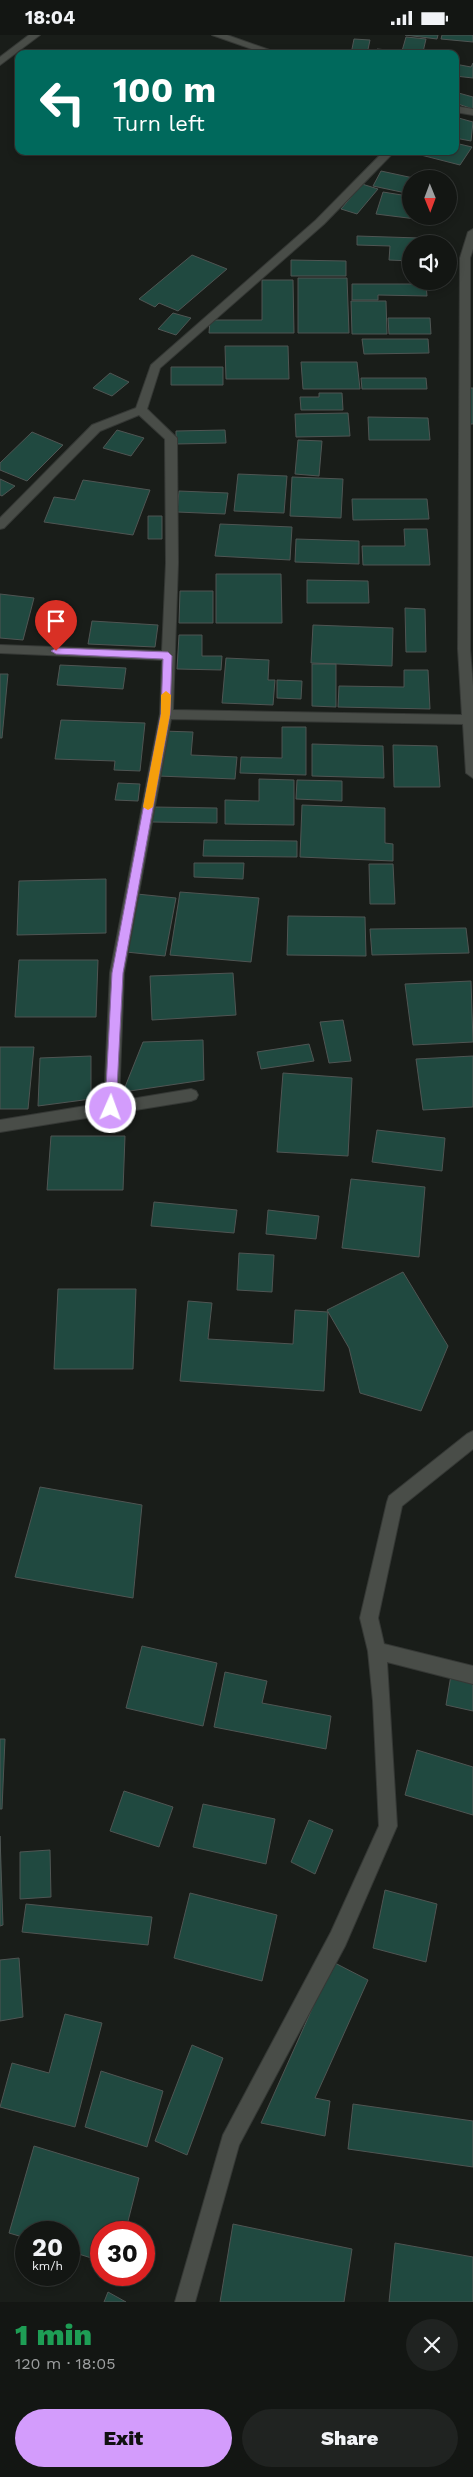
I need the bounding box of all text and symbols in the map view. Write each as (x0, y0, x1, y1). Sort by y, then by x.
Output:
text: 18:04 (25, 6, 75, 29)
text: 100 m (113, 69, 216, 111)
icon: left (30, 70, 95, 135)
text: Turn left (113, 111, 205, 136)
north arrow (402, 170, 458, 225)
map controls (402, 170, 457, 290)
button: sound (402, 235, 457, 290)
pin (35, 600, 77, 651)
icon: arrive (42, 607, 70, 635)
position arrow (84, 1081, 136, 1133)
speed limit sign: 30 (90, 2221, 155, 2286)
text: 20 (32, 2233, 63, 2262)
text: km/h (32, 2259, 63, 2273)
text: 1 min (15, 2317, 92, 2352)
button: close (406, 2319, 458, 2371)
text: 120 m · 18:05 (15, 2354, 116, 2373)
button: Exit (15, 2409, 232, 2467)
button: Share (242, 2409, 458, 2467)

